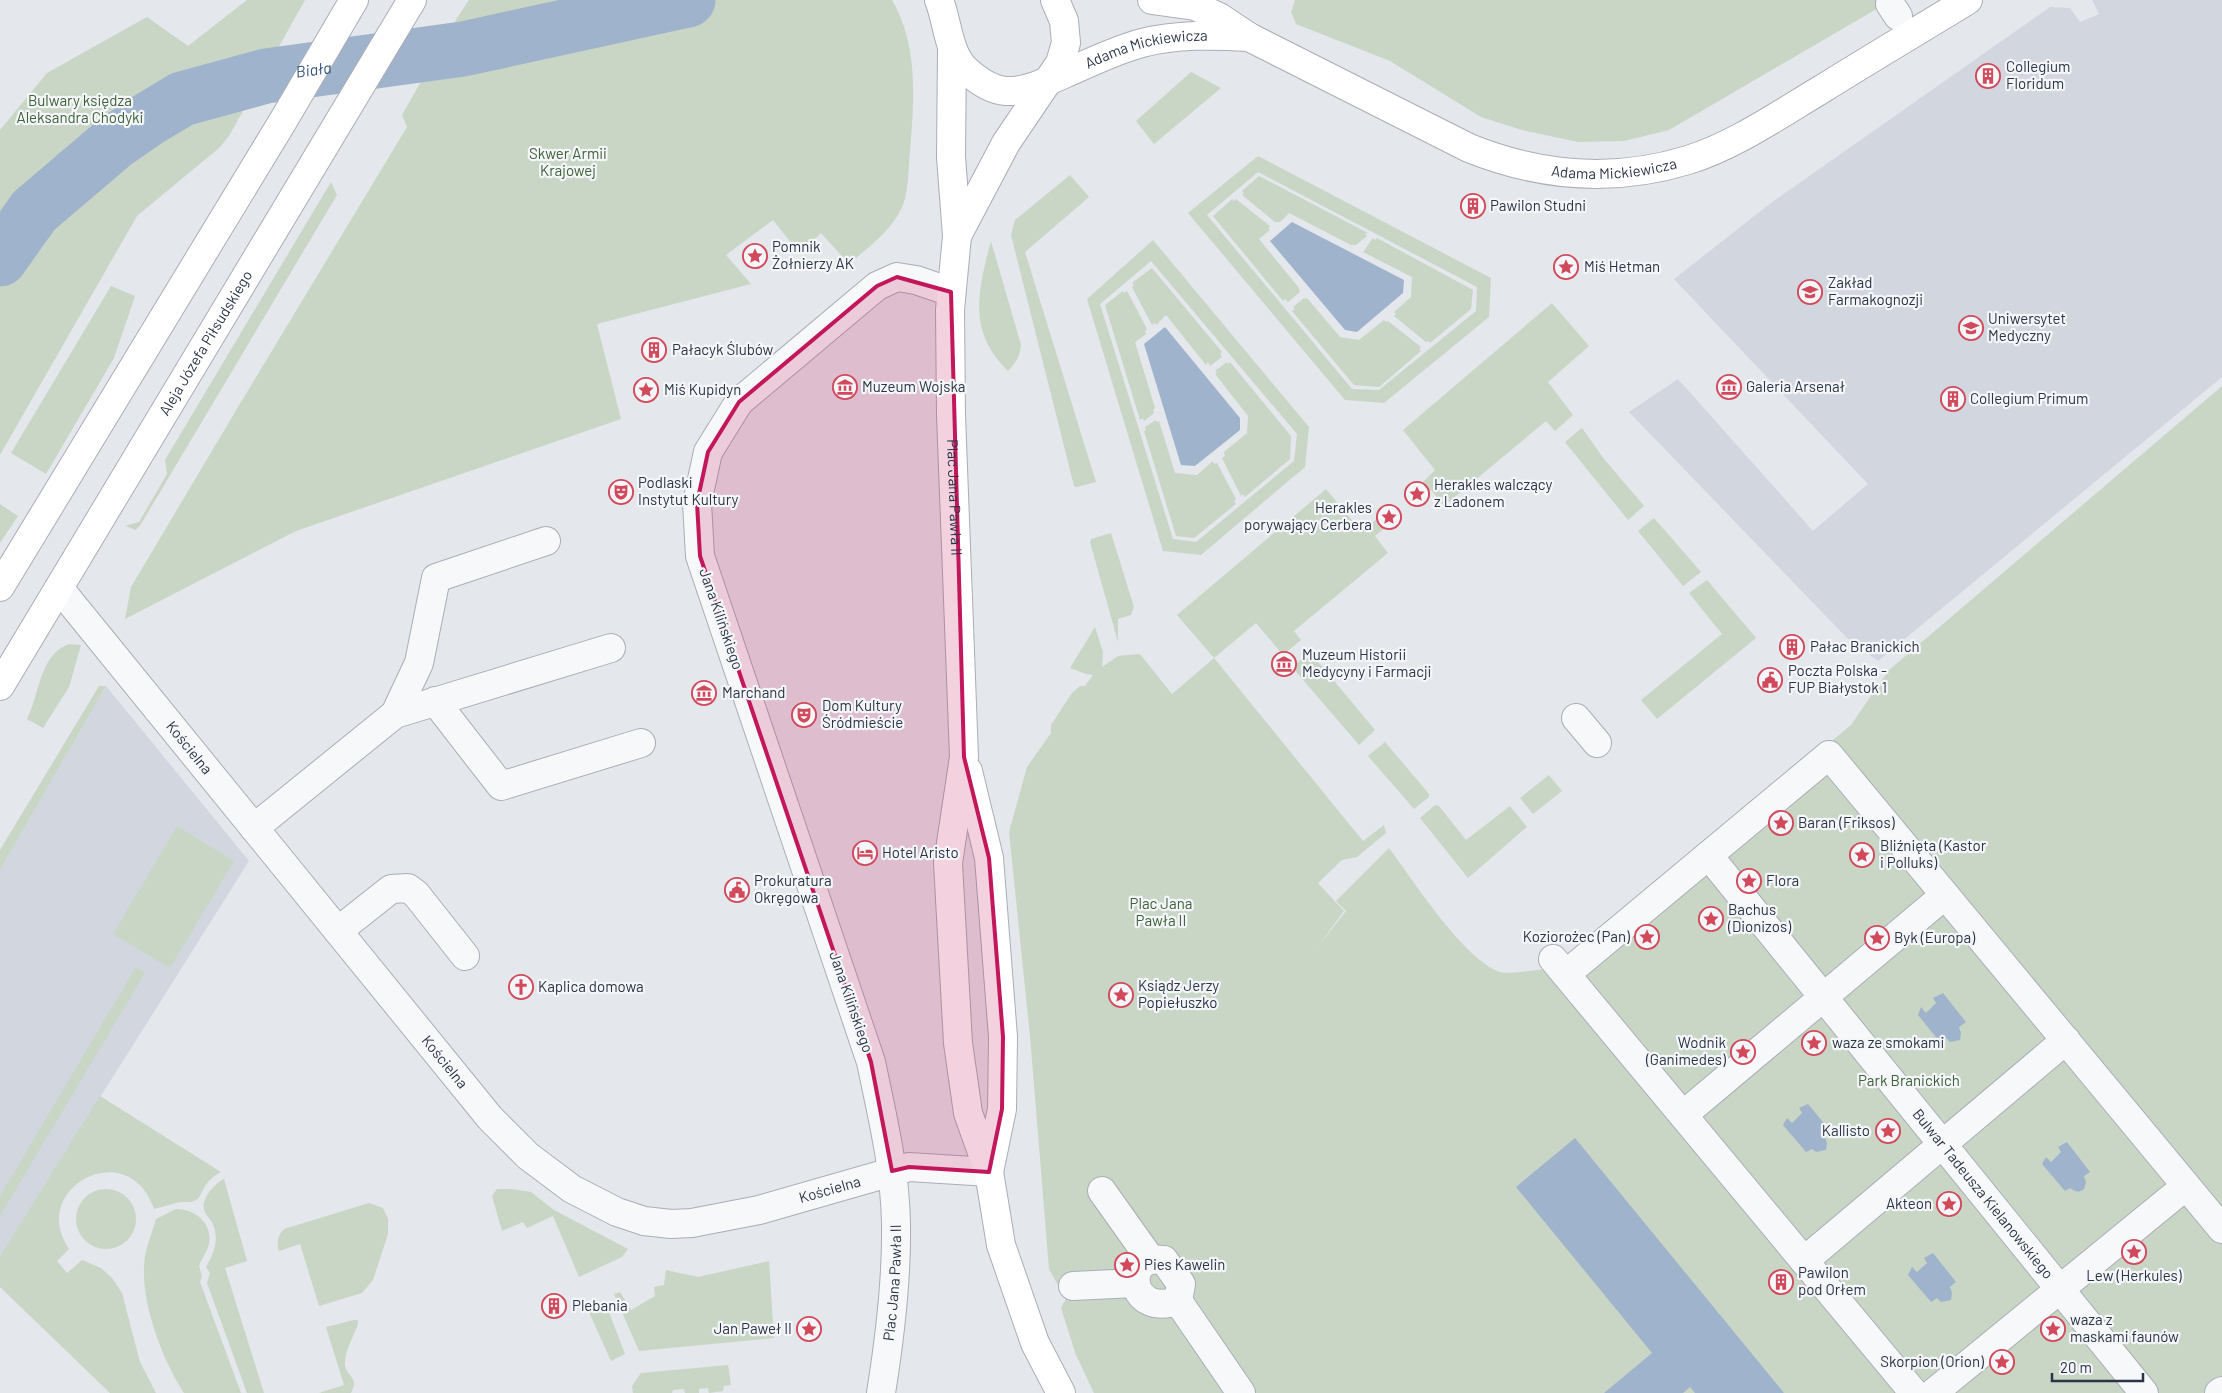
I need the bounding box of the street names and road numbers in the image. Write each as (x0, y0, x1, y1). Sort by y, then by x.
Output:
street label: Adama Mickiewicza (1082, 26, 1208, 72)
street label: Adama Mickiewicza (1550, 154, 1678, 182)
street label: Aleja Józefa Piłsudskiego (155, 267, 256, 418)
street label: Plac Jana Pawła II (944, 439, 966, 556)
street label: Jana Kilińskiego (696, 566, 748, 672)
street label: Kościelna (163, 717, 217, 777)
street label: Jana Kilińskiego (826, 949, 878, 1055)
street label: Kościelna (418, 1031, 472, 1092)
street label: Bulwar Tadeusza Kielanowskiego (1909, 1105, 2058, 1282)
street label: Kościelna (797, 1171, 862, 1206)
street label: Plac Jana Pawła II (879, 1224, 904, 1342)

